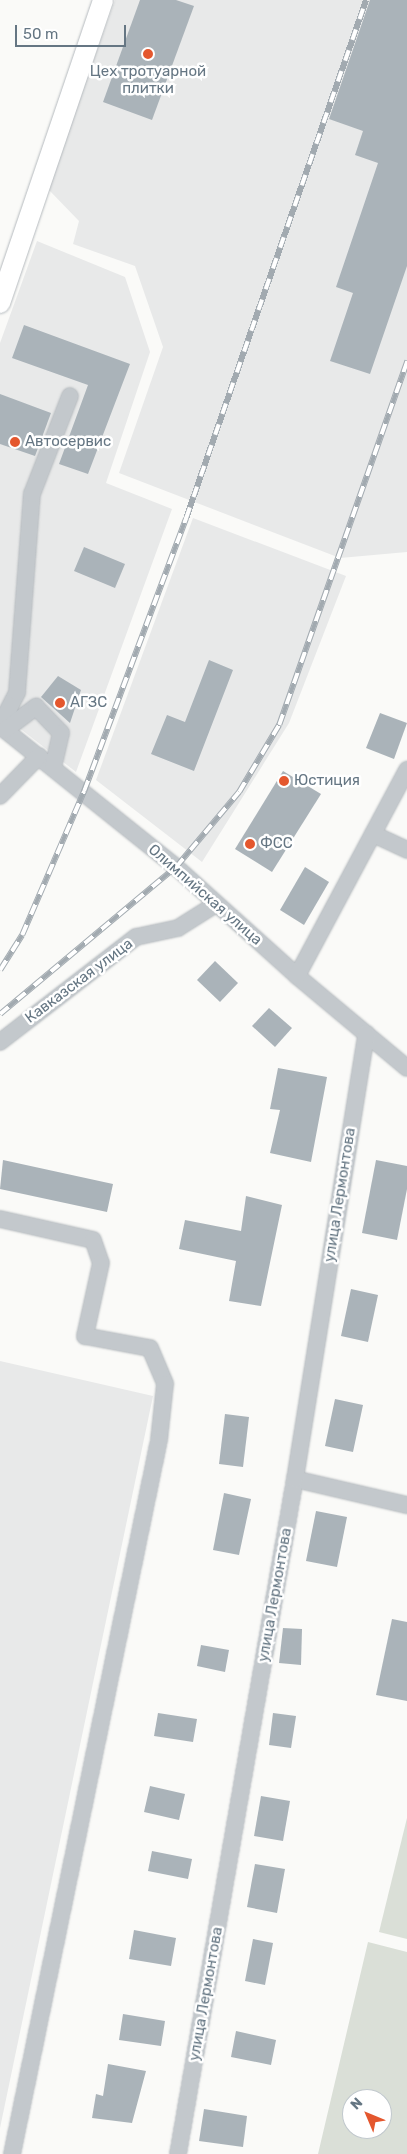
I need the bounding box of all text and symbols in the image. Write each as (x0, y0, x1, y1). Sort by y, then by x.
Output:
scale bar (18, 15, 129, 47)
text: 50 m (23, 25, 58, 43)
marker: Цех тротуарной плитки (142, 48, 154, 60)
place label: Цех тротуарной плитки (90, 62, 206, 97)
place label: Автосервис (25, 433, 111, 451)
marker: Автосервис (9, 436, 21, 448)
place label: АГЗС (70, 694, 107, 712)
marker: АГЗС (54, 697, 66, 709)
place label: Юстиция (294, 772, 360, 790)
marker: Юстиция (278, 775, 290, 787)
place label: ФСС (260, 835, 293, 853)
marker: ФСС (244, 838, 256, 850)
street label: Олимпийская улица (144, 841, 266, 949)
street label: Кавказская улица (22, 935, 136, 1027)
street label: улица Лермонтова (320, 1127, 360, 1263)
street label: улица Лермонтова (254, 1527, 296, 1663)
street label: улица Лермонтова (185, 1926, 227, 2062)
north arrow (342, 2089, 392, 2139)
text: N (347, 2094, 366, 2113)

